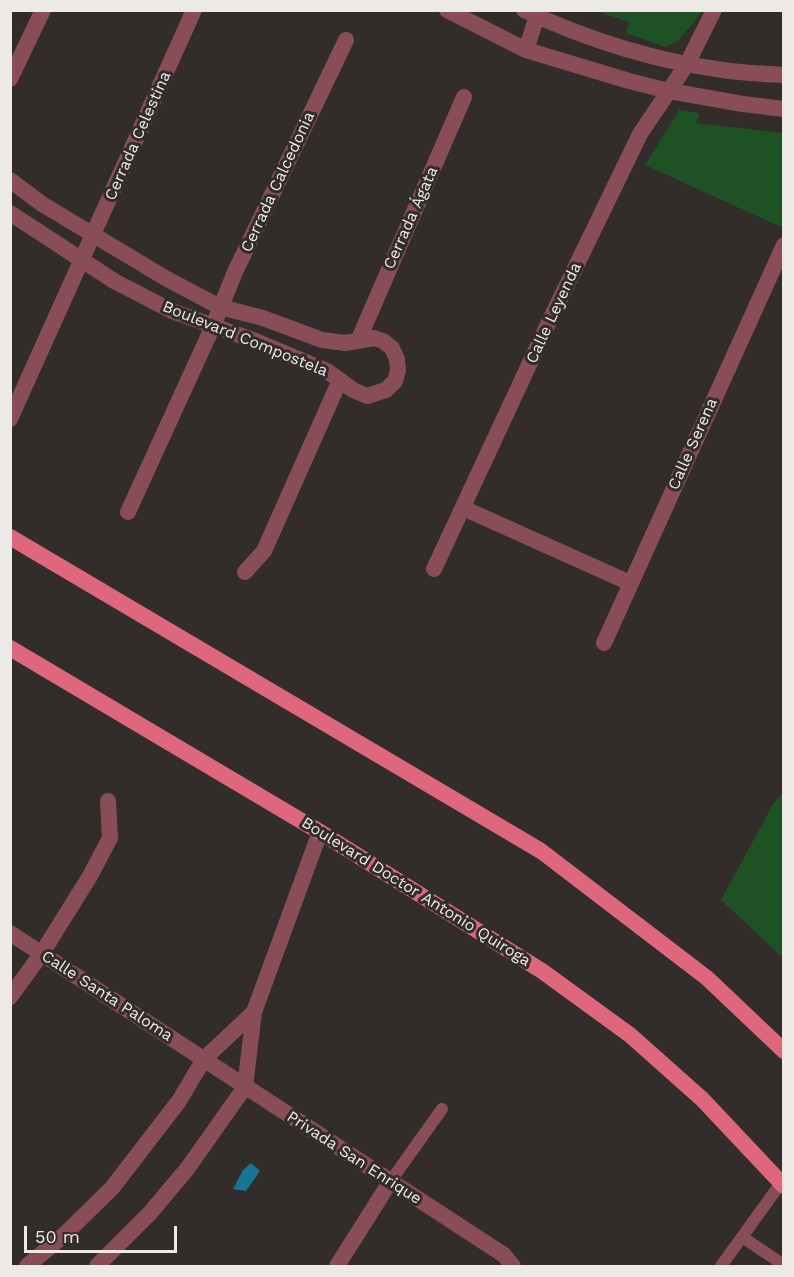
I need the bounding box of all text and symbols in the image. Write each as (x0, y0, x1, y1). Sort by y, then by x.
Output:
street label: Cerrada Celestina (101, 68, 175, 204)
street label: Cerrada Calcedonia (237, 109, 319, 255)
street label: Cerrada Ágata (380, 164, 442, 272)
street label: Calle Leyenda (522, 259, 586, 367)
street label: Boulevard Compostela (160, 297, 330, 381)
street label: Calle Serena (664, 395, 722, 493)
street label: Boulevard Doctor Antonio Quiroga (298, 813, 534, 971)
street label: Calle Santa Paloma (38, 946, 176, 1046)
street label: Privada San Enrique (283, 1107, 425, 1209)
scale bar (27, 1214, 180, 1252)
text: 50 m (35, 1226, 80, 1247)

